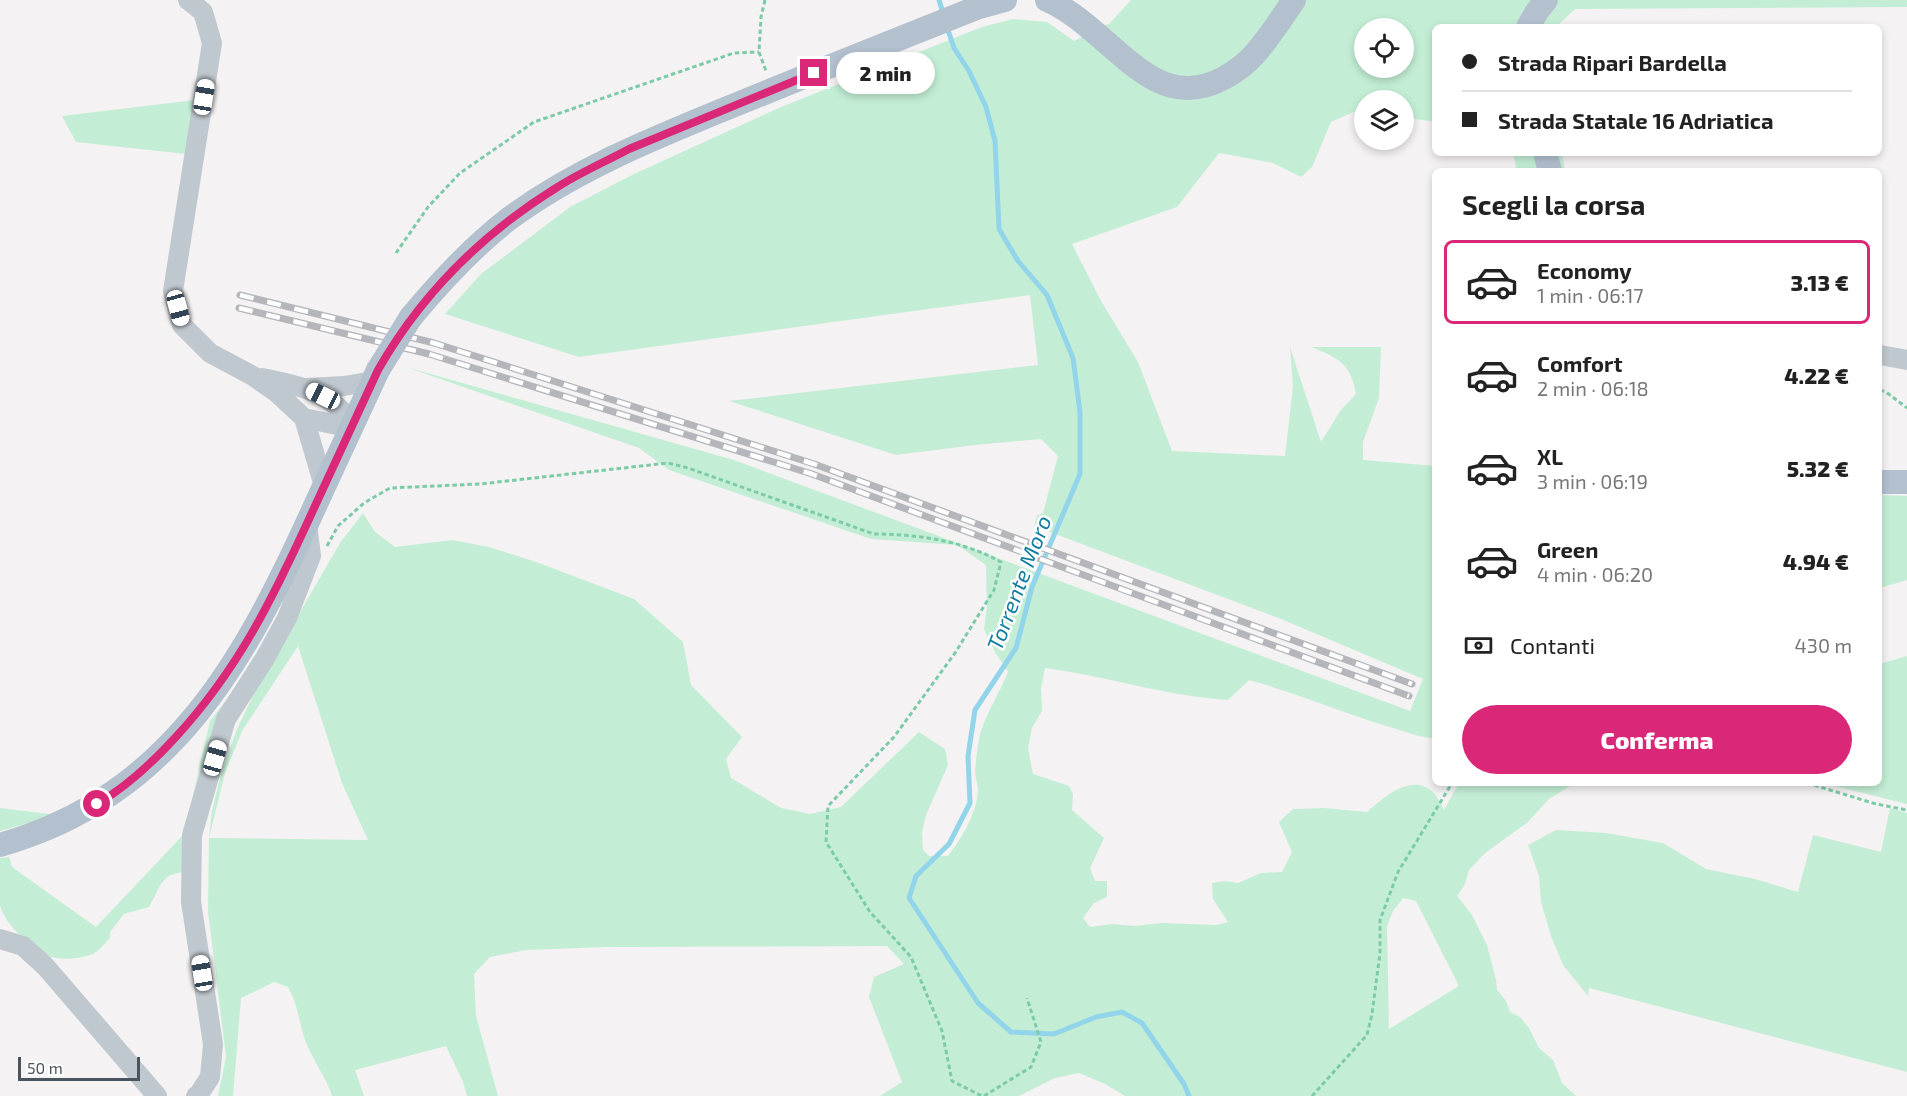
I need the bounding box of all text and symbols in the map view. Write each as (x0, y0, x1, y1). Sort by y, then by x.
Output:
map controls (1354, 18, 1414, 150)
button: locate (1354, 18, 1414, 78)
text: Strada Ripari Bardella (1498, 49, 1727, 75)
callout: 2 min (835, 52, 934, 94)
route end (800, 59, 827, 86)
text: 2 min (860, 61, 911, 85)
car (192, 78, 216, 116)
button: layers (1354, 90, 1414, 150)
text: Strada Statale 16 Adriatica (1498, 107, 1774, 133)
text: Scegli la corsa (1462, 188, 1645, 220)
icon: car (1465, 255, 1519, 309)
text: Economy (1537, 257, 1632, 283)
text: 3.13 € (1790, 269, 1849, 295)
text: 1 min · 06:17 (1537, 283, 1644, 307)
car (165, 288, 191, 328)
icon: car (1465, 348, 1519, 402)
text: Comfort (1537, 350, 1622, 376)
text: 4.22 € (1784, 362, 1849, 388)
text: 2 min · 06:18 (1537, 376, 1649, 400)
car (303, 380, 343, 412)
icon: car (1465, 441, 1519, 495)
text: XL (1537, 443, 1563, 469)
text: 5.32 € (1787, 455, 1849, 481)
text: 3 min · 06:19 (1537, 469, 1648, 493)
water label: Torrente Moro (980, 512, 1056, 654)
icon: car (1465, 534, 1519, 588)
text: Green (1537, 536, 1599, 562)
text: 4.94 € (1783, 548, 1849, 574)
text: 4 min · 06:20 (1537, 562, 1653, 586)
icon: cash (1462, 629, 1495, 662)
text: Contanti (1510, 632, 1595, 658)
text: 430 m (1795, 633, 1852, 657)
button: Conferma (1462, 705, 1852, 774)
car (201, 738, 229, 778)
route start (83, 790, 110, 817)
car (190, 954, 214, 992)
scale bar (18, 1054, 140, 1082)
text: 50 m (27, 1058, 63, 1077)

